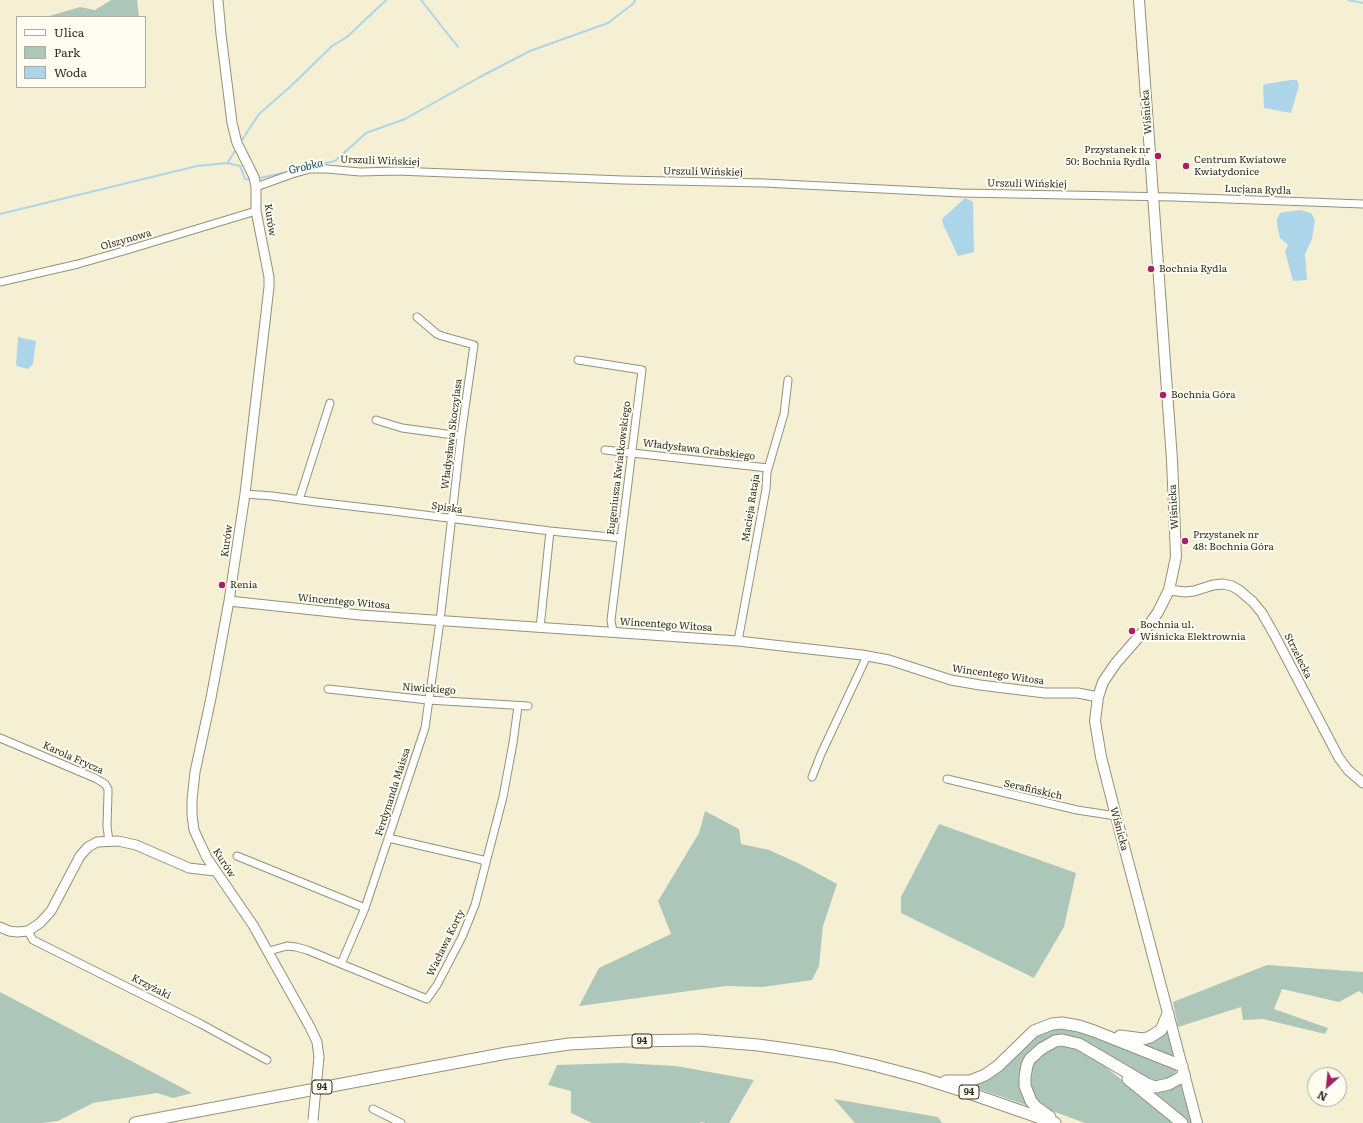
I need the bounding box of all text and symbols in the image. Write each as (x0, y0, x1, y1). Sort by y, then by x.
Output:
legend (16, 16, 146, 88)
text: Ulica (54, 23, 84, 41)
text: Park (54, 43, 80, 61)
text: Woda (54, 63, 87, 81)
street label: Wiśnicka (1139, 89, 1155, 135)
place label: Przystanek nr 50: Bochnia Rydla (1066, 144, 1150, 168)
marker: Przystanek nr 50: Bochnia Rydla (1153, 151, 1163, 161)
street label: Urszuli Wińskiej (340, 154, 420, 168)
place label: Centrum Kwiatowe Kwiatydonice (1194, 154, 1286, 178)
water label: Grobka (287, 157, 325, 177)
marker: Centrum Kwiatowe Kwiatydonice (1181, 161, 1191, 171)
street label: Urszuli Wińskiej (663, 165, 743, 179)
street label: Urszuli Wińskiej (987, 177, 1067, 191)
street label: Lucjana Rydla (1224, 183, 1292, 197)
street label: Kurów (262, 203, 278, 237)
street label: Olszynowa (99, 227, 153, 253)
place label: Bochnia Rydla (1159, 263, 1227, 275)
marker: Bochnia Rydla (1146, 264, 1156, 274)
street label: Władysława Skoczylasa (439, 378, 465, 490)
place label: Bochnia Góra (1171, 389, 1236, 401)
marker: Bochnia Góra (1158, 390, 1168, 400)
street label: Eugeniusza Kwiatkowskiego (605, 400, 633, 536)
street label: Władysława Grabskiego (642, 437, 756, 463)
street label: Macieja Rataja (740, 473, 762, 543)
street label: Wiśnicka (1167, 484, 1181, 530)
street label: Spiska (431, 500, 463, 516)
street label: Kurów (219, 524, 235, 558)
place label: Przystanek nr 48: Bochnia Góra (1193, 529, 1274, 552)
marker: Przystanek nr 48: Bochnia Góra (1180, 536, 1190, 546)
place label: Renia (230, 579, 257, 591)
marker: Renia (217, 580, 227, 590)
street label: Wincentego Witosa (297, 592, 391, 612)
street label: Wincentego Witosa (619, 616, 713, 634)
place label: Bochnia ul. Wiśnicka Elektrownia (1140, 619, 1246, 642)
marker: Bochnia ul. Wiśnicka Elektrownia (1127, 626, 1137, 636)
street label: Strzelecka (1281, 631, 1315, 681)
street label: Wincentego Witosa (951, 663, 1045, 687)
street label: Niwickiego (402, 681, 456, 697)
street label: Karola Frycza (41, 739, 105, 777)
street label: Ferdynanda Maissa (373, 746, 413, 838)
street label: Serafińskich (1003, 777, 1063, 803)
street label: Wiśnicka (1107, 806, 1131, 852)
street label: Kurów (210, 846, 238, 880)
street label: Wacława Korty (425, 908, 467, 978)
street label: Krzyżaki (129, 972, 173, 1002)
road number: 94 (632, 1034, 652, 1048)
north arrow (1307, 1067, 1347, 1107)
road number: 94 (312, 1080, 332, 1094)
road number: 94 (959, 1085, 979, 1099)
text: N (1314, 1088, 1330, 1106)

